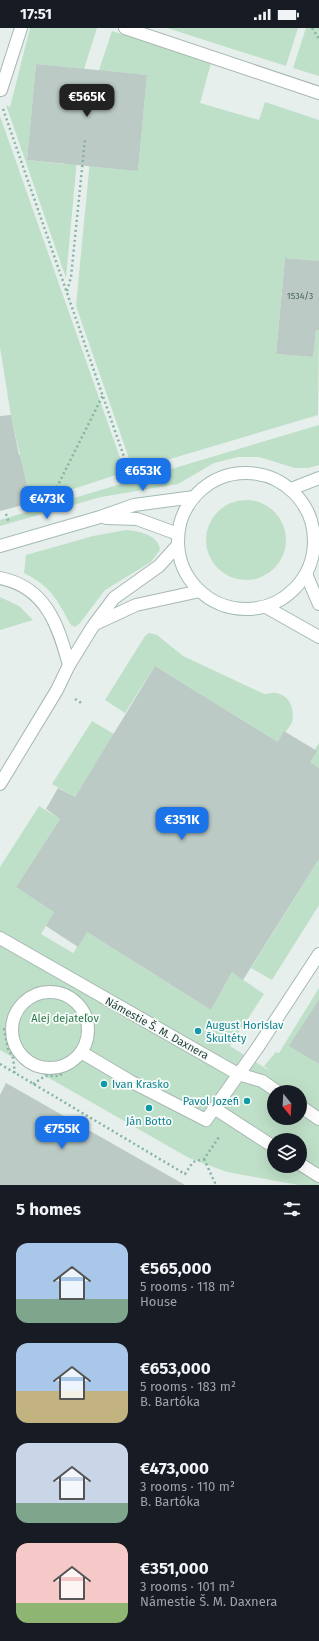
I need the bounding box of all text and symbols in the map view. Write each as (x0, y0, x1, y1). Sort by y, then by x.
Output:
text: 17:51 (20, 5, 52, 23)
pin: €565K (59, 84, 115, 118)
text: €565K (68, 89, 106, 104)
house number: 1534/3 (287, 291, 313, 301)
pin: €653K (115, 458, 171, 492)
text: €653K (125, 463, 161, 478)
pin: €473K (19, 486, 75, 520)
text: €473K (29, 491, 65, 506)
pin: €351K (154, 807, 210, 841)
text: €351K (165, 812, 199, 827)
street label: Námestie Š. M. Daxnera (103, 994, 211, 1062)
park label: Alej dejateľov (31, 1012, 99, 1025)
place label: August Horislav Škultéty (206, 1019, 284, 1045)
marker: August Horislav Škultéty (193, 1026, 203, 1036)
place label: Ivan Krasko (112, 1078, 169, 1091)
marker: Ivan Krasko (99, 1079, 109, 1089)
north arrow (267, 1085, 307, 1125)
map controls (267, 1085, 307, 1173)
place label: Pavol Jozefi (183, 1095, 239, 1108)
marker: Pavol Jozefi (242, 1096, 252, 1106)
marker: Ján Botto (144, 1103, 154, 1113)
place label: Ján Botto (126, 1115, 172, 1128)
pin: €755K (34, 1116, 90, 1150)
text: €755K (44, 1121, 80, 1136)
button: layers (267, 1133, 307, 1173)
icon: filters (281, 1198, 303, 1220)
text: 5 homes (16, 1199, 81, 1220)
text: €565,000 (140, 1258, 211, 1279)
icon: home (48, 1259, 96, 1307)
text: 5 rooms · 118 m² (140, 1279, 235, 1294)
text: House (140, 1294, 177, 1309)
text: €653,000 (140, 1358, 211, 1379)
icon: home (48, 1359, 96, 1407)
text: 5 rooms · 183 m² (140, 1379, 236, 1394)
text: B. Bartóka (140, 1394, 200, 1409)
text: €473,000 (140, 1458, 209, 1479)
icon: home (48, 1459, 96, 1507)
text: 3 rooms · 110 m² (140, 1479, 235, 1494)
text: B. Bartóka (140, 1494, 200, 1509)
text: €351,000 (140, 1558, 209, 1579)
icon: home (48, 1559, 96, 1607)
text: 3 rooms · 101 m² (140, 1579, 235, 1594)
text: Námestie Š. M. Daxnera (140, 1594, 277, 1609)

